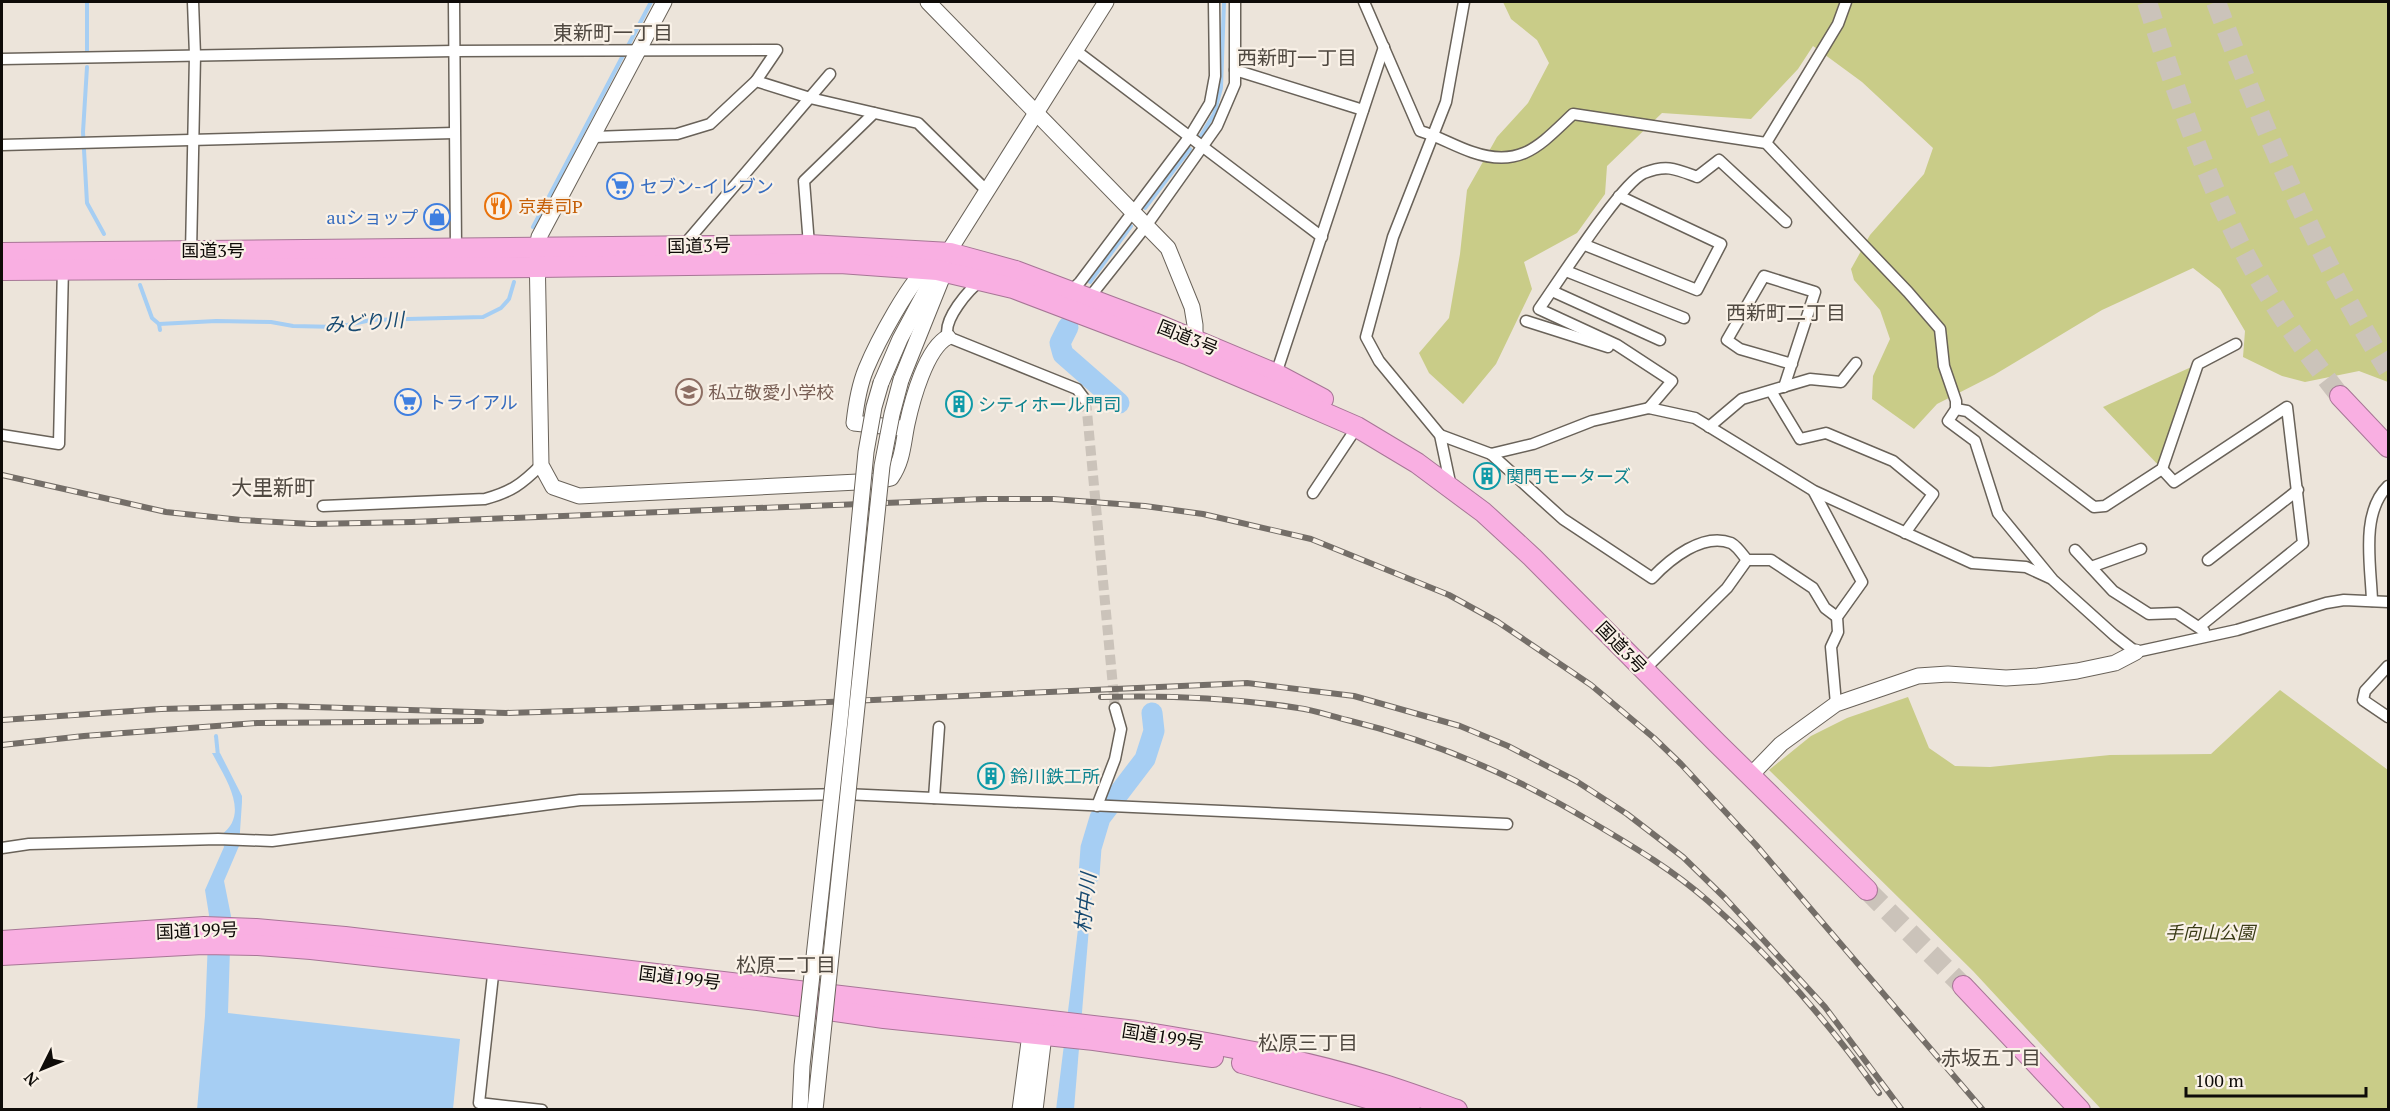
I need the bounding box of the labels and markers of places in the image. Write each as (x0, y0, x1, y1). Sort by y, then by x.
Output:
supermarket icon: セブン-イレブン (605, 171, 635, 201)
place label: セブン-イレブン (640, 174, 774, 198)
restaurant icon: 京寿司P (483, 191, 513, 221)
place label: 京寿司P (518, 194, 583, 218)
shop icon: auショップ (422, 202, 452, 232)
place label: auショップ (327, 205, 418, 229)
school or university icon: 私立敬愛小学校 (674, 377, 704, 407)
place label: 私立敬愛小学校 (708, 380, 834, 404)
supermarket icon: トライアル (393, 387, 423, 417)
building icon: シティホール門司 (944, 389, 974, 419)
place label: トライアル (428, 390, 518, 414)
place label: シティホール門司 (978, 392, 1121, 416)
building icon: 関門モーターズ (1472, 461, 1502, 491)
place label: 関門モーターズ (1506, 464, 1631, 488)
building icon: 鈴川鉄工所 (976, 761, 1006, 791)
place label: 鈴川鉄工所 (1010, 764, 1100, 788)

